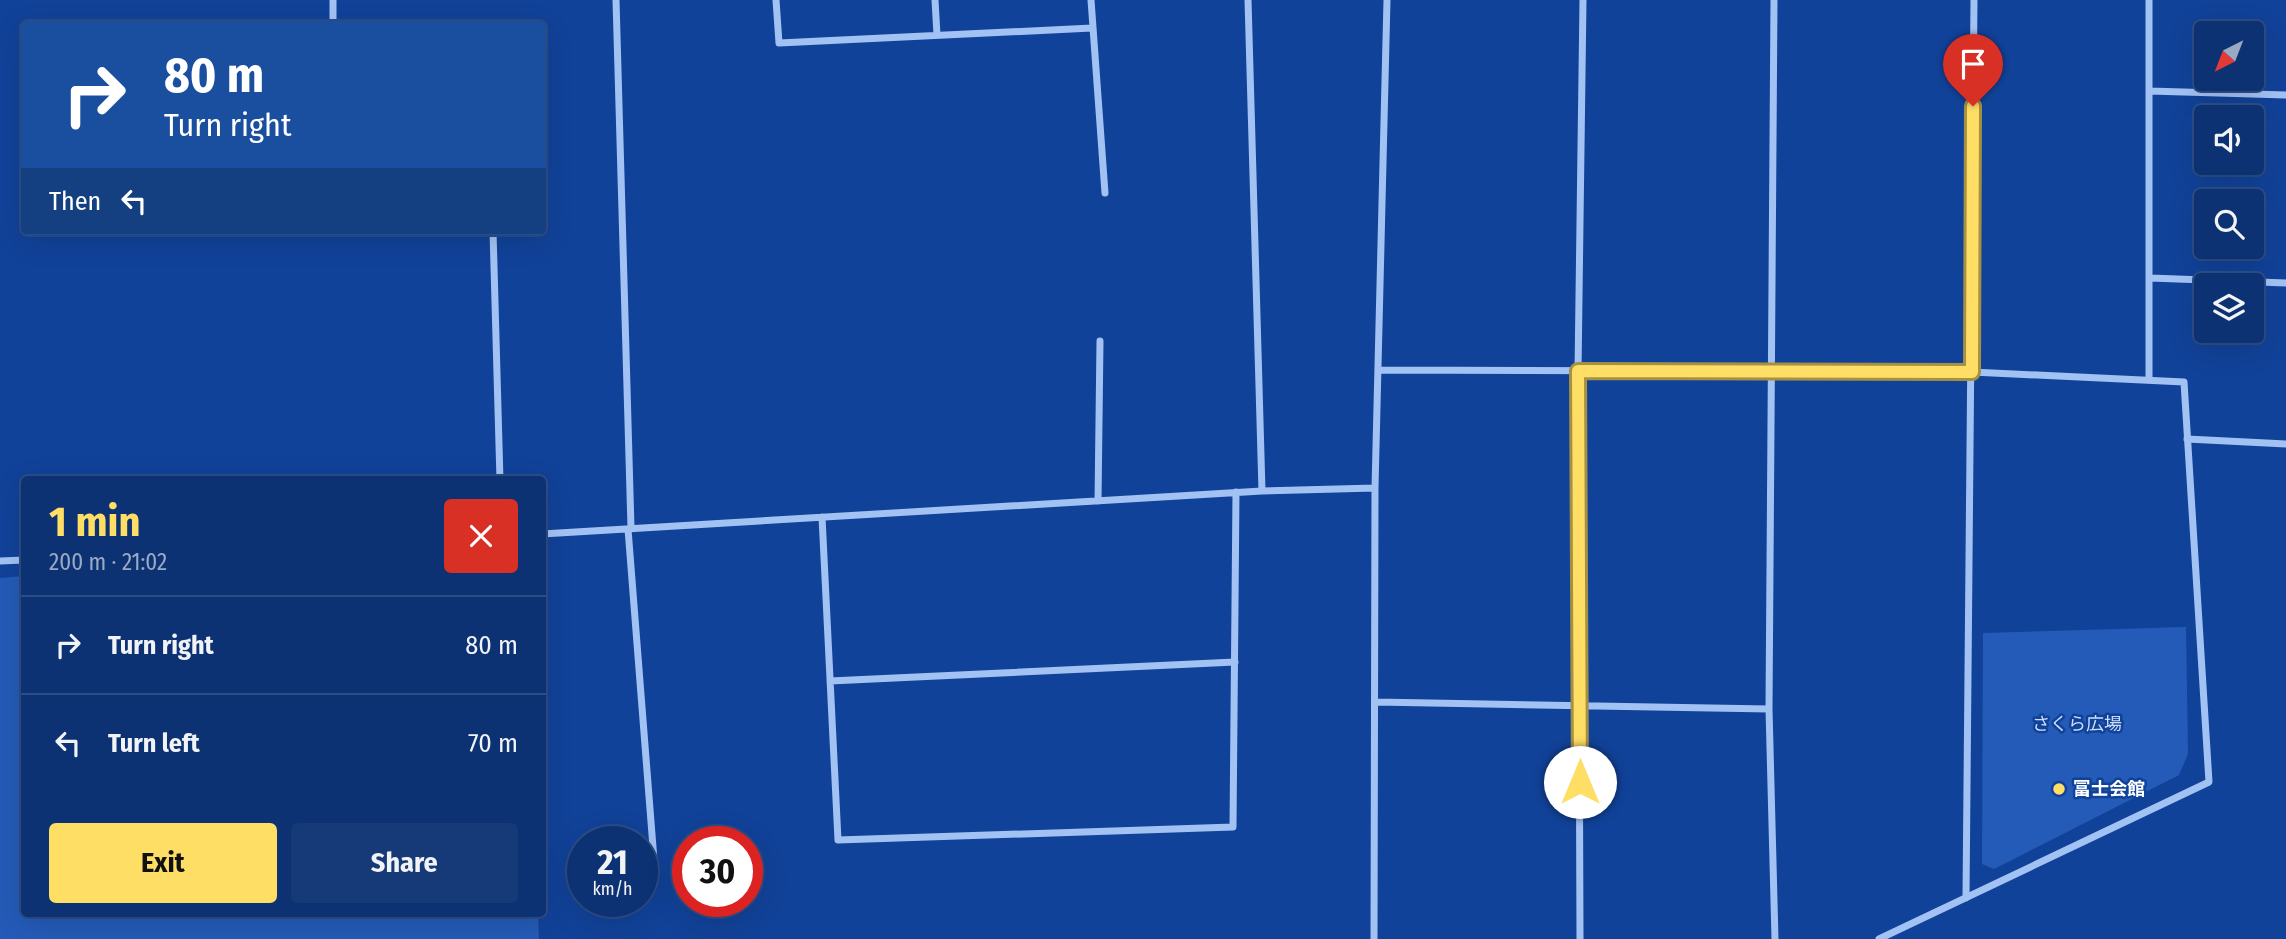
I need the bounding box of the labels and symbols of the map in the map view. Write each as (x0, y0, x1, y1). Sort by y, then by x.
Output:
north arrow (2194, 21, 2264, 91)
pin (1943, 34, 2003, 106)
park label: さくら広場 (2032, 713, 2122, 735)
position arrow (1543, 745, 1617, 819)
place label: 冨士会館 (2073, 778, 2145, 800)
marker: 冨士会館 (2051, 781, 2067, 797)
speed limit sign: 30 (672, 826, 763, 917)

